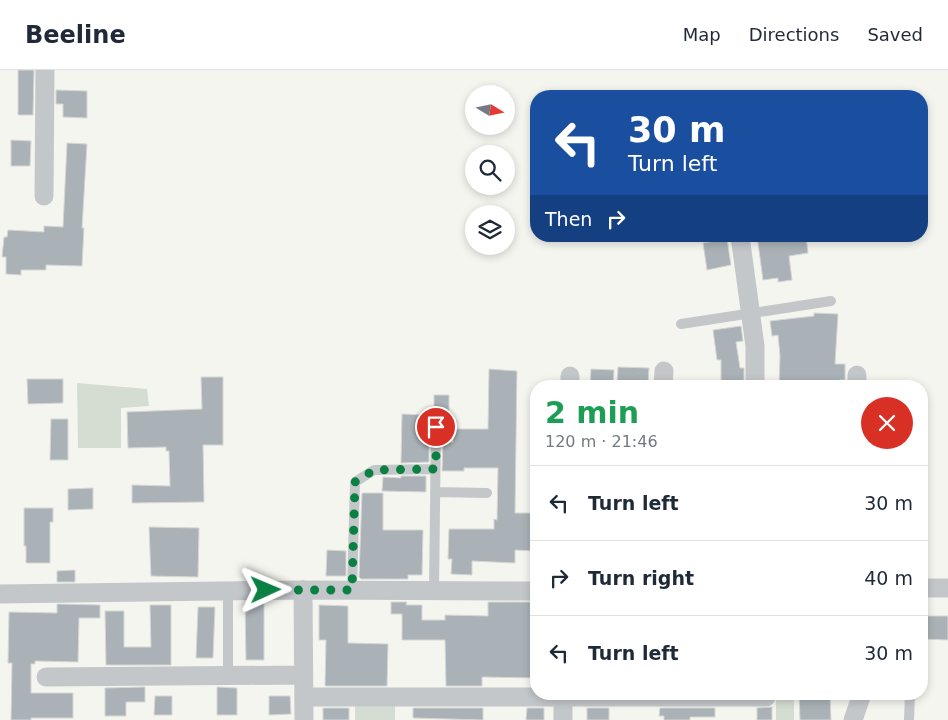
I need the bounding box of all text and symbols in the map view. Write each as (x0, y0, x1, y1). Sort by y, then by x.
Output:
text: Beeline (25, 21, 126, 49)
text: Map (683, 24, 721, 45)
text: Directions (749, 24, 839, 45)
text: Saved (867, 24, 923, 45)
north arrow (465, 85, 515, 135)
map controls (465, 85, 515, 255)
icon: left (545, 110, 610, 175)
text: 30 m (628, 110, 725, 150)
button: search (465, 145, 515, 195)
text: Turn left (628, 151, 717, 176)
button: layers (465, 205, 515, 255)
icon: right (602, 205, 630, 233)
text: Then (545, 208, 592, 230)
text: 2 min (545, 395, 639, 430)
button: close (861, 397, 913, 449)
pin (415, 406, 457, 448)
icon: arrive (422, 413, 450, 441)
text: 120 m · 21:46 (545, 432, 658, 451)
icon: left (545, 489, 573, 517)
text: Turn left (588, 492, 679, 514)
text: 30 m (864, 492, 913, 514)
position arrow (239, 563, 291, 615)
icon: right (545, 564, 573, 592)
text: Turn right (588, 567, 694, 589)
text: 40 m (864, 567, 913, 589)
icon: left (545, 639, 573, 667)
text: Turn left (588, 642, 679, 664)
text: 30 m (864, 642, 913, 664)

